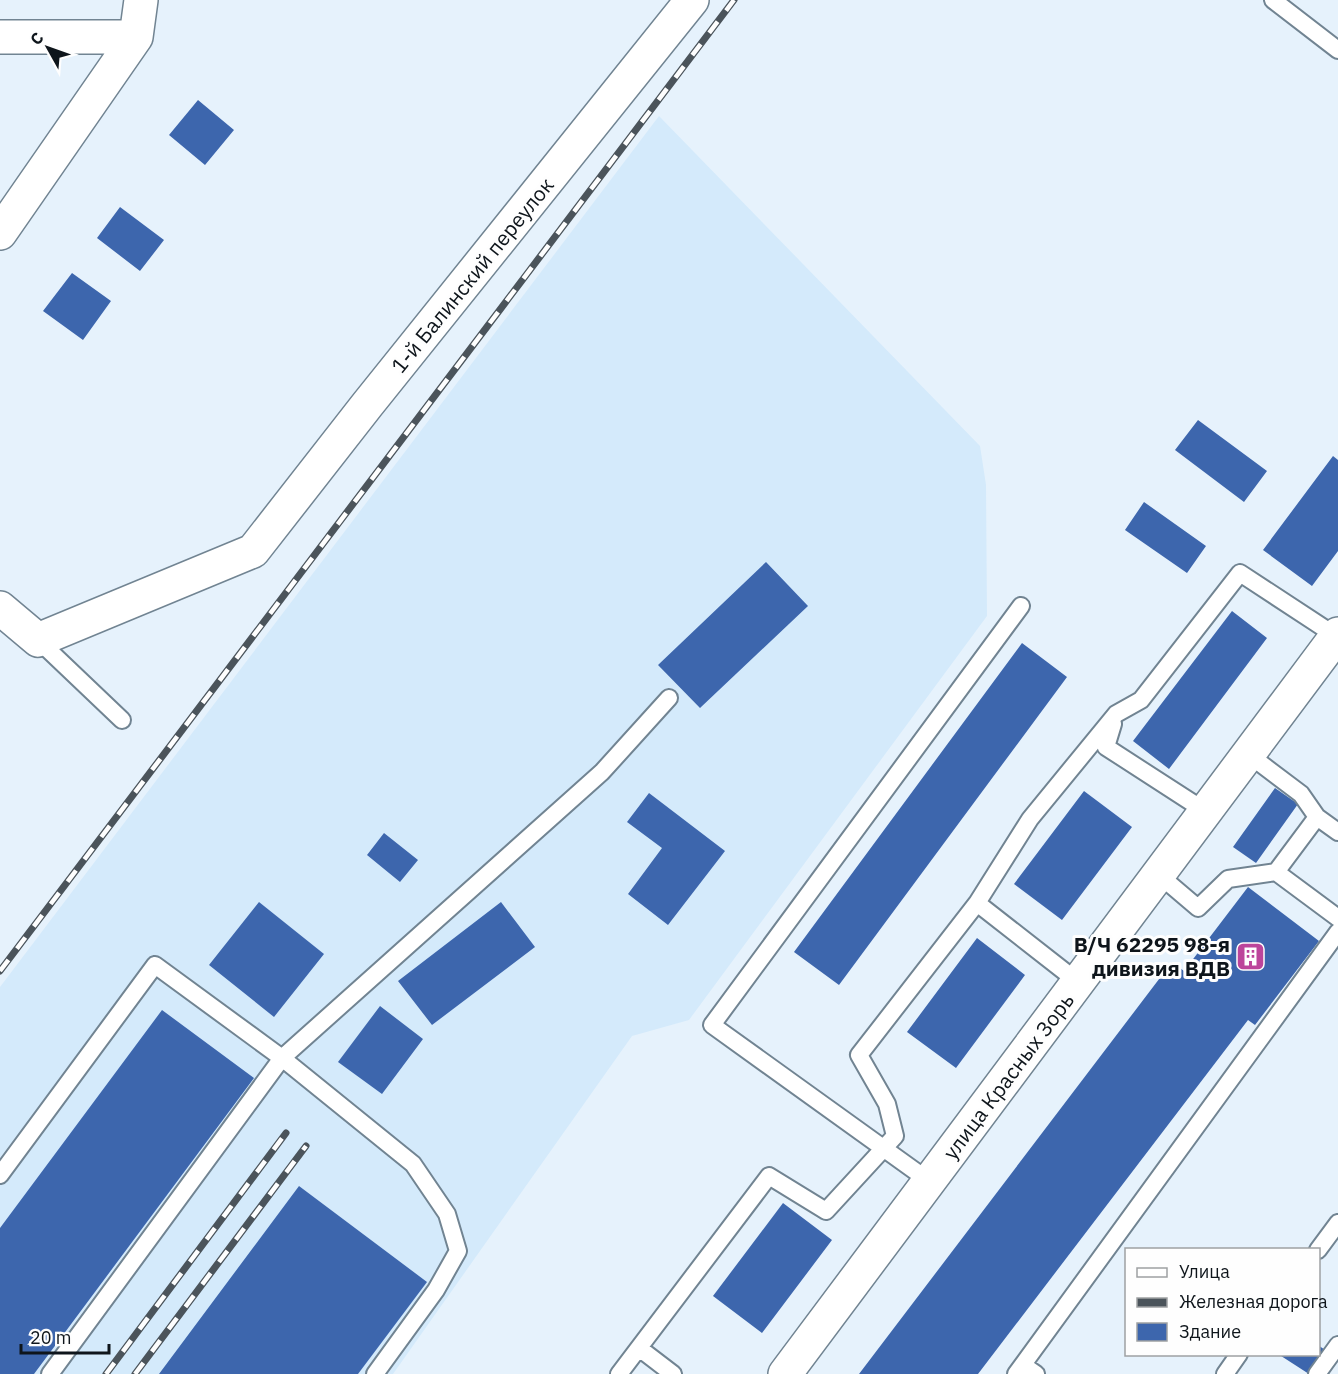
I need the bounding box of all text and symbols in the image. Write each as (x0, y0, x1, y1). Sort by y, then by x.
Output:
north arrow (18, 18, 78, 78)
text: С (25, 28, 48, 49)
street label: 1-й Балинский переулок (384, 171, 560, 379)
place label: В/Ч 62295 98-я дивизия ВДВ (1074, 930, 1230, 982)
building icon: В/Ч 62295 98-я дивизия ВДВ (1235, 940, 1267, 972)
street label: улица Красных Зорь (936, 987, 1080, 1165)
legend (1125, 1248, 1320, 1356)
text: Улица (1179, 1260, 1230, 1283)
text: Железная дорога (1179, 1290, 1328, 1313)
scale bar (21, 1317, 110, 1355)
text: Здание (1179, 1320, 1241, 1343)
text: 20 m (30, 1326, 72, 1349)

